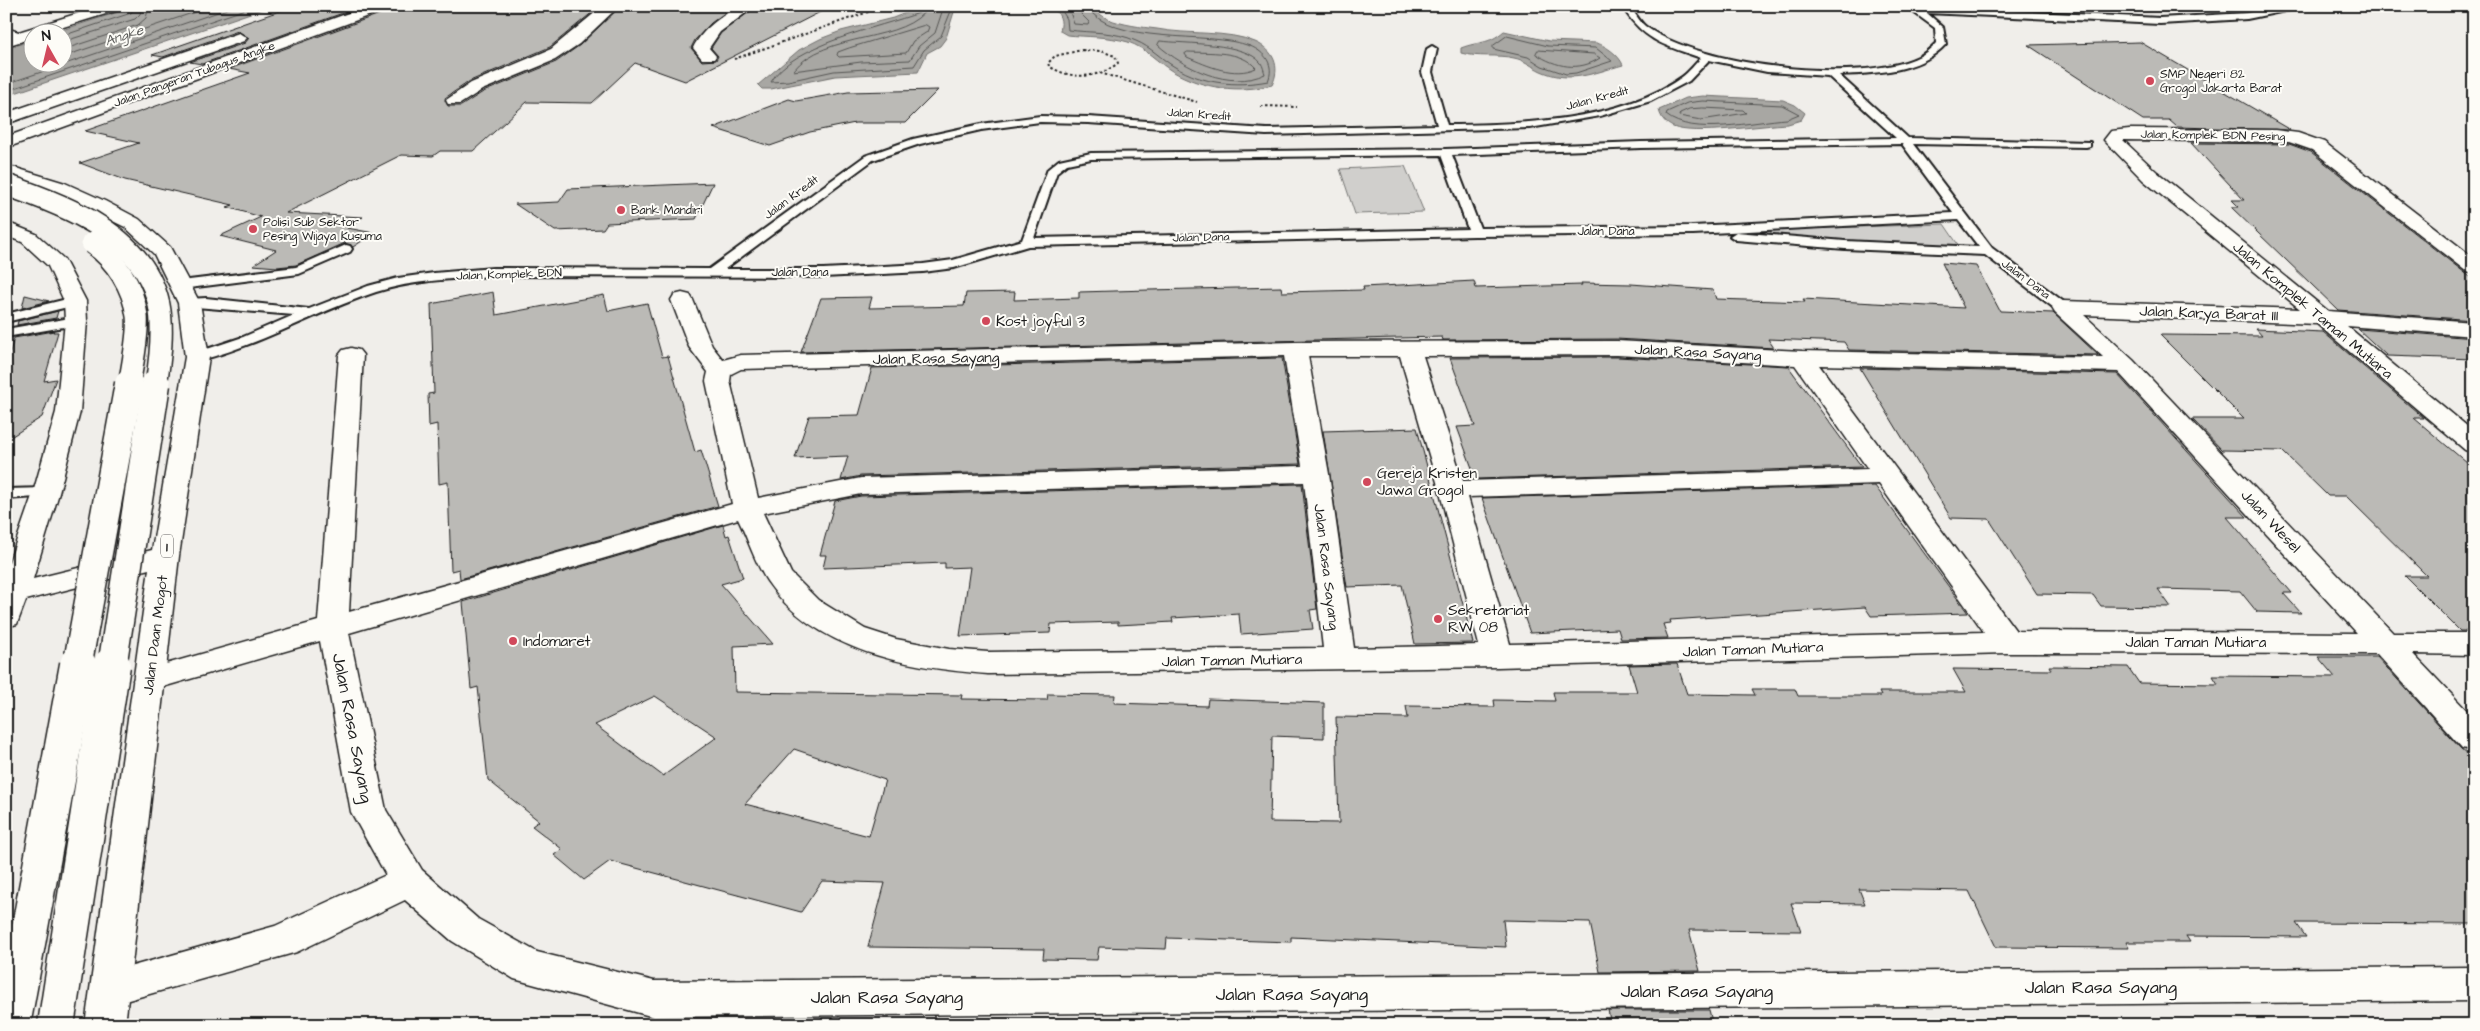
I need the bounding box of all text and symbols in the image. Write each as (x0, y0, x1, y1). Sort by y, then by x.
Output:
water label: Angke (102, 20, 147, 52)
north arrow (22, 22, 72, 72)
text: N (41, 26, 52, 47)
street label: Jalan Pangeran Tubagus Angke (111, 37, 278, 113)
place label: SMP Negeri 82 Grogol Jakarta Barat (2160, 66, 2282, 98)
marker: SMP Negeri 82 Grogol Jakarta Barat (2144, 75, 2156, 87)
street label: Jalan Kredit (1564, 82, 1631, 115)
street label: Jalan Kredit (1166, 104, 1232, 125)
street label: Jalan Komplek BDN Pesing (2141, 126, 2285, 146)
street label: Jalan Kredit (760, 171, 822, 224)
place label: Bank Mandiri (631, 202, 702, 219)
marker: Bank Mandiri (615, 204, 627, 216)
place label: Polisi Sub Sektor Pesing Wijaya Kusuma (263, 214, 382, 246)
marker: Polisi Sub Sektor Pesing Wijaya Kusuma (247, 223, 259, 235)
street label: Jalan Dana (1577, 223, 1635, 240)
street label: Jalan Dana (1172, 229, 1230, 246)
street label: Jalan Komplek Taman Mutiara (2228, 237, 2398, 384)
street label: Jalan Dana (1998, 255, 2054, 303)
street label: Jalan Komplek BDN (456, 264, 563, 285)
street label: Jalan Dana (771, 264, 829, 281)
street label: Jalan Karya Barat III (2139, 301, 2279, 327)
place label: Kost joyful 3 (996, 311, 1085, 333)
marker: Kost joyful 3 (980, 315, 992, 327)
street label: Jalan Rasa Sayang (1634, 339, 1762, 367)
street label: Jalan Rasa Sayang (872, 347, 1000, 371)
place label: Gereja Kristen Jawa Grogol (1377, 463, 1478, 502)
marker: Gereja Kristen Jawa Grogol (1361, 476, 1373, 488)
street label: Jalan Wesel (2236, 485, 2305, 557)
street label: Jalan Rasa Sayang (1307, 503, 1345, 632)
road number: 1 (161, 534, 173, 558)
street label: Jalan Daan Mogot (138, 574, 174, 696)
place label: Sekretariat RW 08 (1448, 600, 1529, 638)
marker: Sekretariat RW 08 (1432, 613, 1444, 625)
place label: Indomaret (523, 631, 591, 652)
street label: Jalan Taman Mutiara (2126, 632, 2267, 653)
marker: Indomaret (507, 635, 519, 647)
street label: Jalan Taman Mutiara (1682, 637, 1824, 662)
street label: Jalan Taman Mutiara (1161, 649, 1303, 672)
street label: Jalan Rasa Sayang (325, 651, 379, 805)
street label: Jalan Rasa Sayang (2025, 975, 2177, 1001)
street label: Jalan Rasa Sayang (1621, 979, 1773, 1005)
street label: Jalan Rasa Sayang (1216, 982, 1368, 1008)
street label: Jalan Rasa Sayang (811, 985, 963, 1011)

